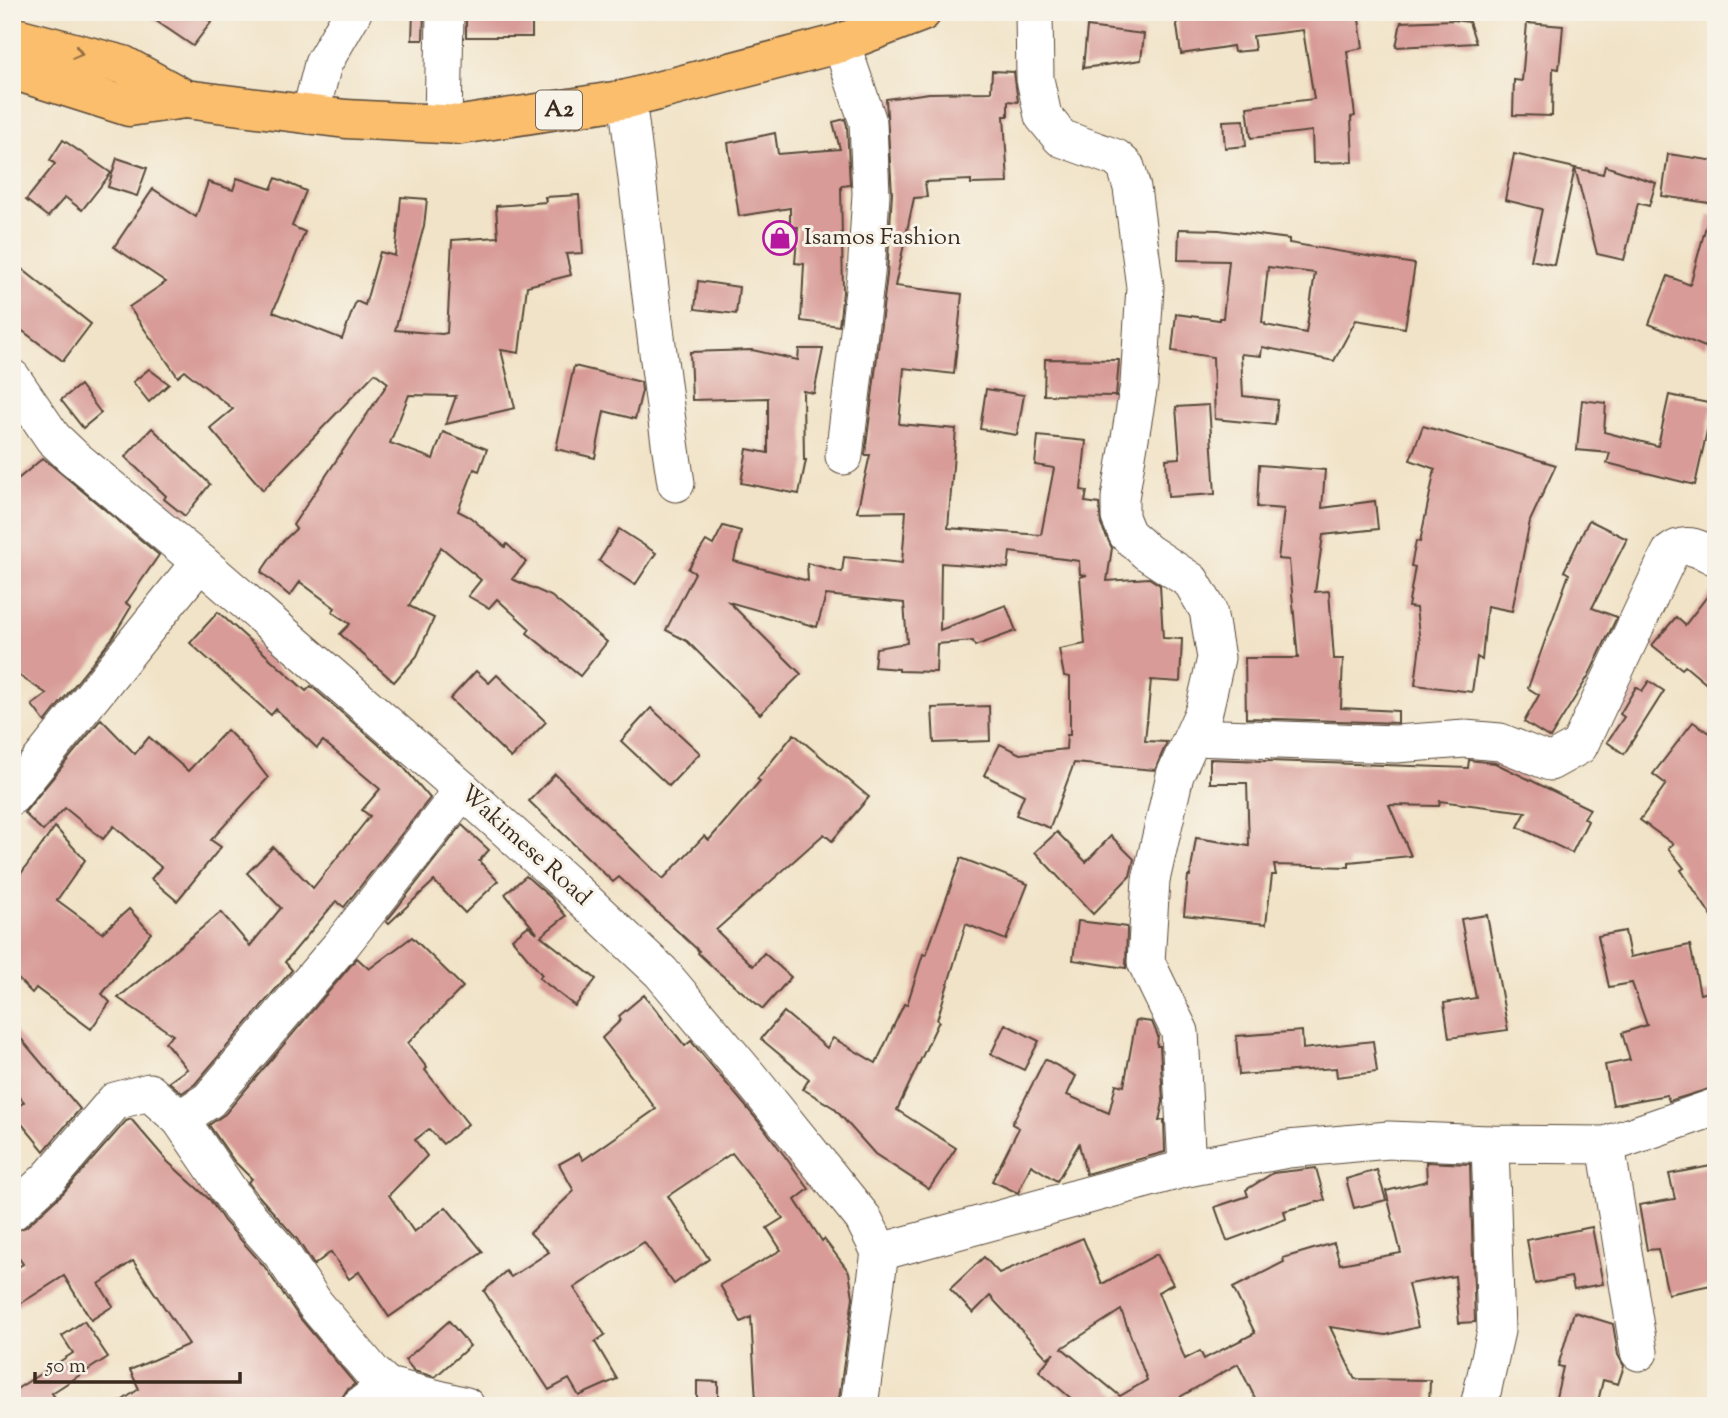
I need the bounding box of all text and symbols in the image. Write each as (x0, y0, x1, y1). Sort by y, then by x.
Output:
one-way arrow (72, 45, 84, 60)
road number: A2 (536, 90, 582, 130)
shop icon: Isamos Fashion (761, 219, 799, 257)
place label: Isamos Fashion (804, 221, 961, 255)
street label: Wakimese Road (452, 778, 599, 915)
scale bar (35, 1341, 240, 1385)
text: 50 m (45, 1352, 86, 1382)

